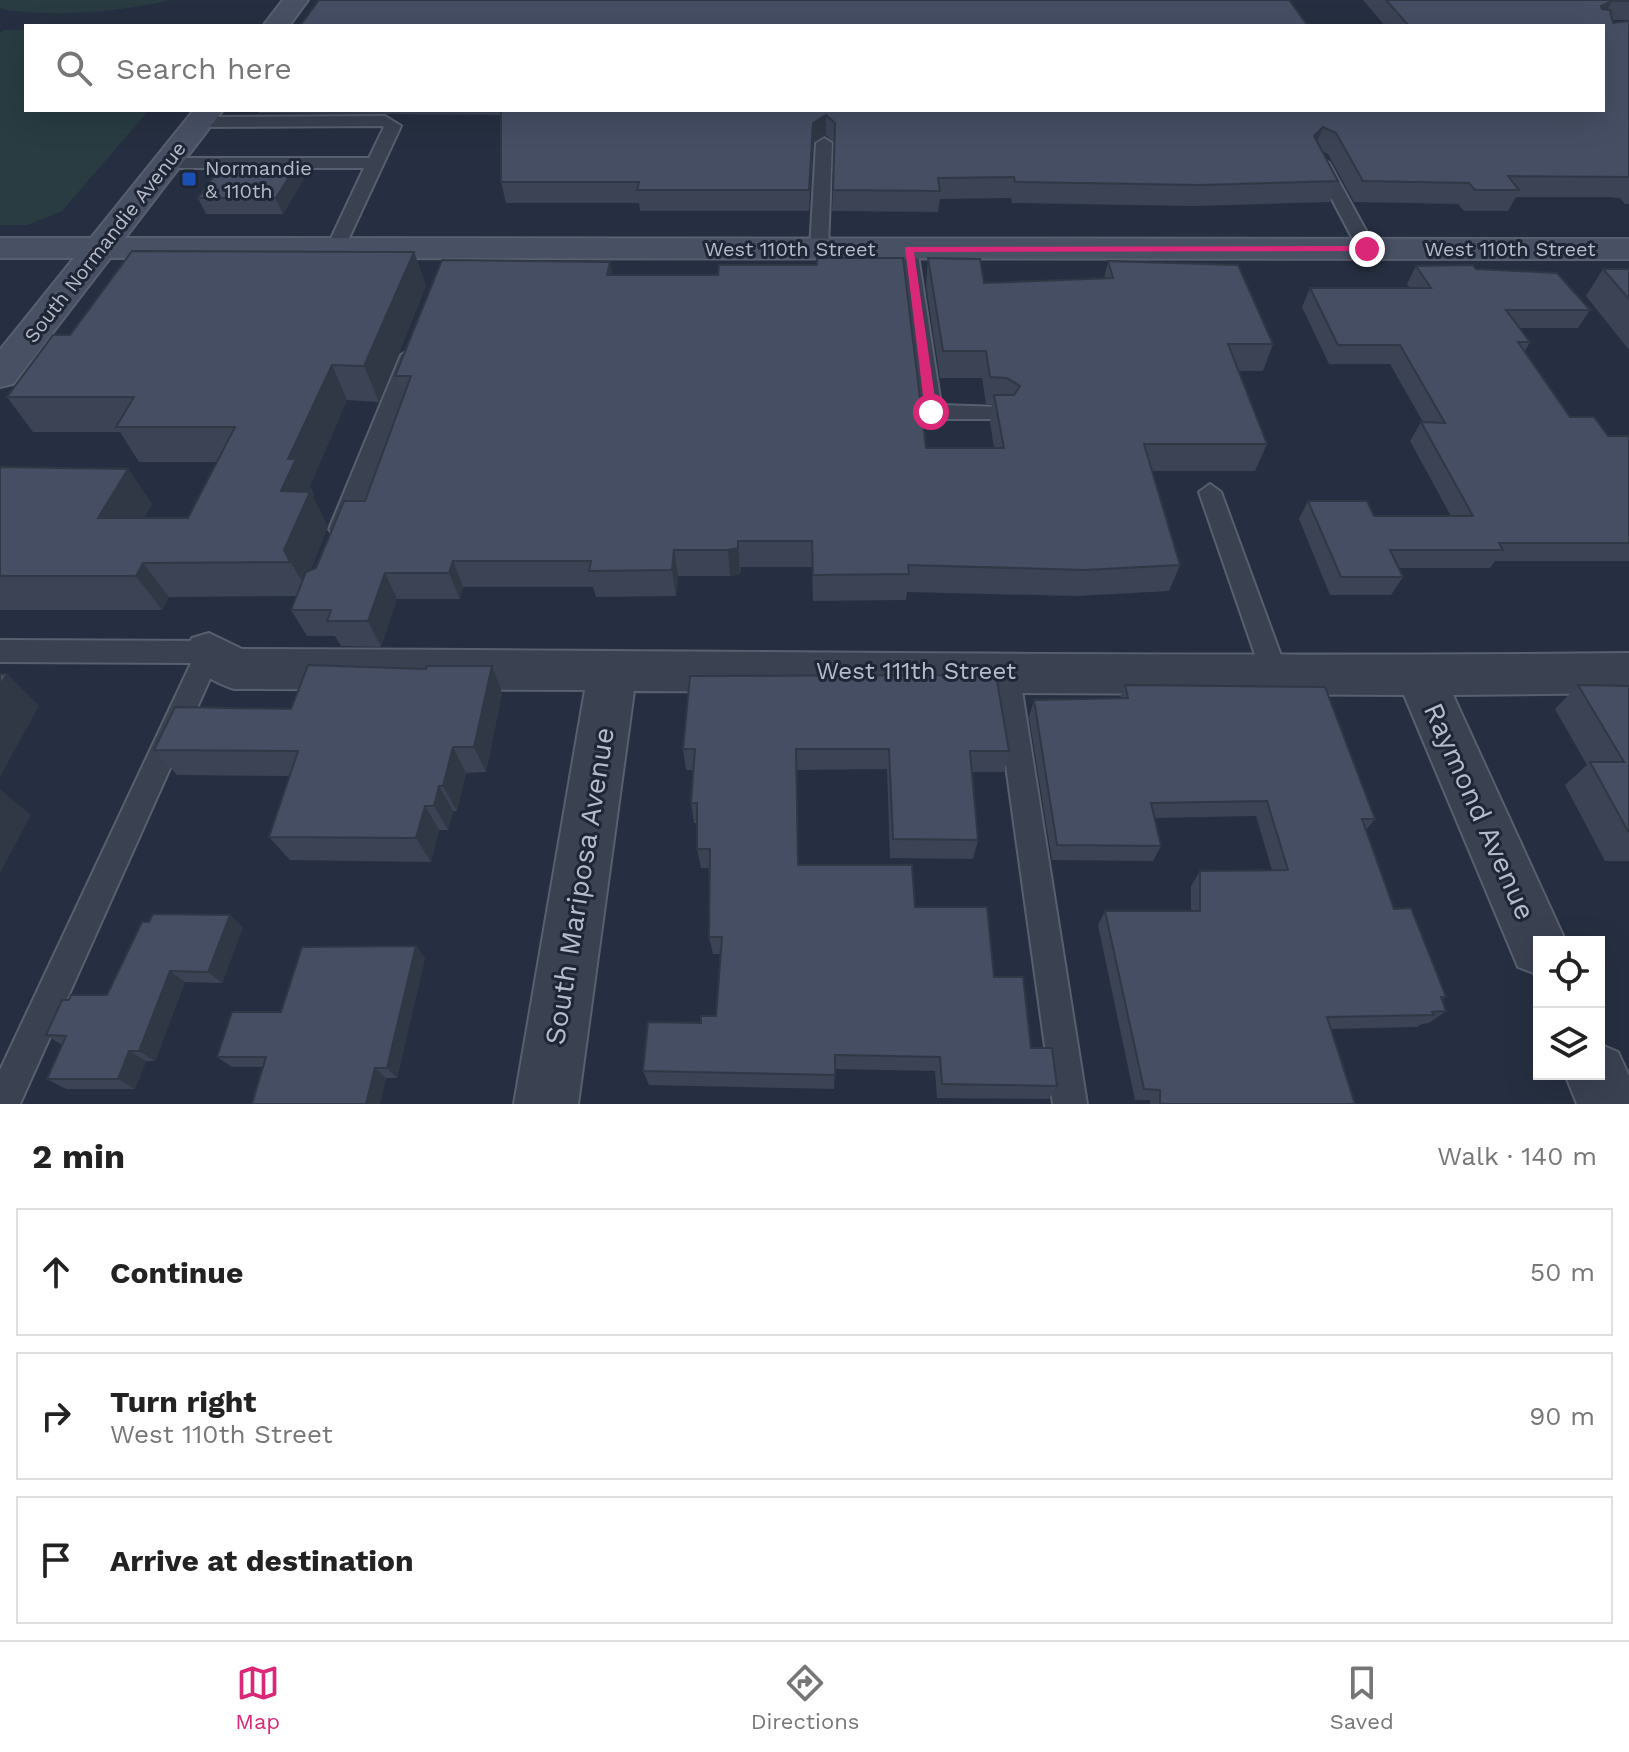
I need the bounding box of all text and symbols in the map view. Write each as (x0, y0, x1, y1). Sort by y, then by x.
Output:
search box (24, 24, 1605, 112)
icon: search (52, 46, 96, 90)
text: Search here (116, 51, 292, 86)
street label: South Normandie Avenue (19, 137, 191, 347)
place label: Normandie & 110th (205, 156, 312, 203)
marker: Normandie & 110th (180, 170, 198, 188)
route end (1349, 231, 1385, 267)
street label: West 110th Street (704, 237, 876, 261)
street label: West 110th Street (1424, 237, 1596, 261)
route start (913, 394, 949, 430)
street label: West 111th Street (816, 657, 1016, 685)
street label: Raymond Avenue (1417, 698, 1542, 925)
street label: South Mariposa Avenue (538, 725, 621, 1047)
map controls (1533, 936, 1605, 1080)
button: locate (1533, 936, 1605, 1008)
button: layers (1533, 1008, 1605, 1080)
text: 2 min (32, 1136, 125, 1176)
text: Walk · 140 m (1437, 1141, 1597, 1171)
icon: ahead (34, 1250, 78, 1294)
text: Continue (110, 1255, 243, 1290)
text: 50 m (1530, 1257, 1595, 1287)
text: Turn right (110, 1384, 256, 1419)
icon: right (34, 1394, 78, 1438)
text: 90 m (1529, 1401, 1595, 1431)
text: West 110th Street (110, 1419, 333, 1449)
icon: arrive (34, 1538, 78, 1582)
text: Arrive at destination (110, 1543, 414, 1578)
tab: Map (235, 1661, 280, 1734)
tab: Directions (751, 1661, 859, 1734)
tab: Saved (1330, 1661, 1394, 1734)

